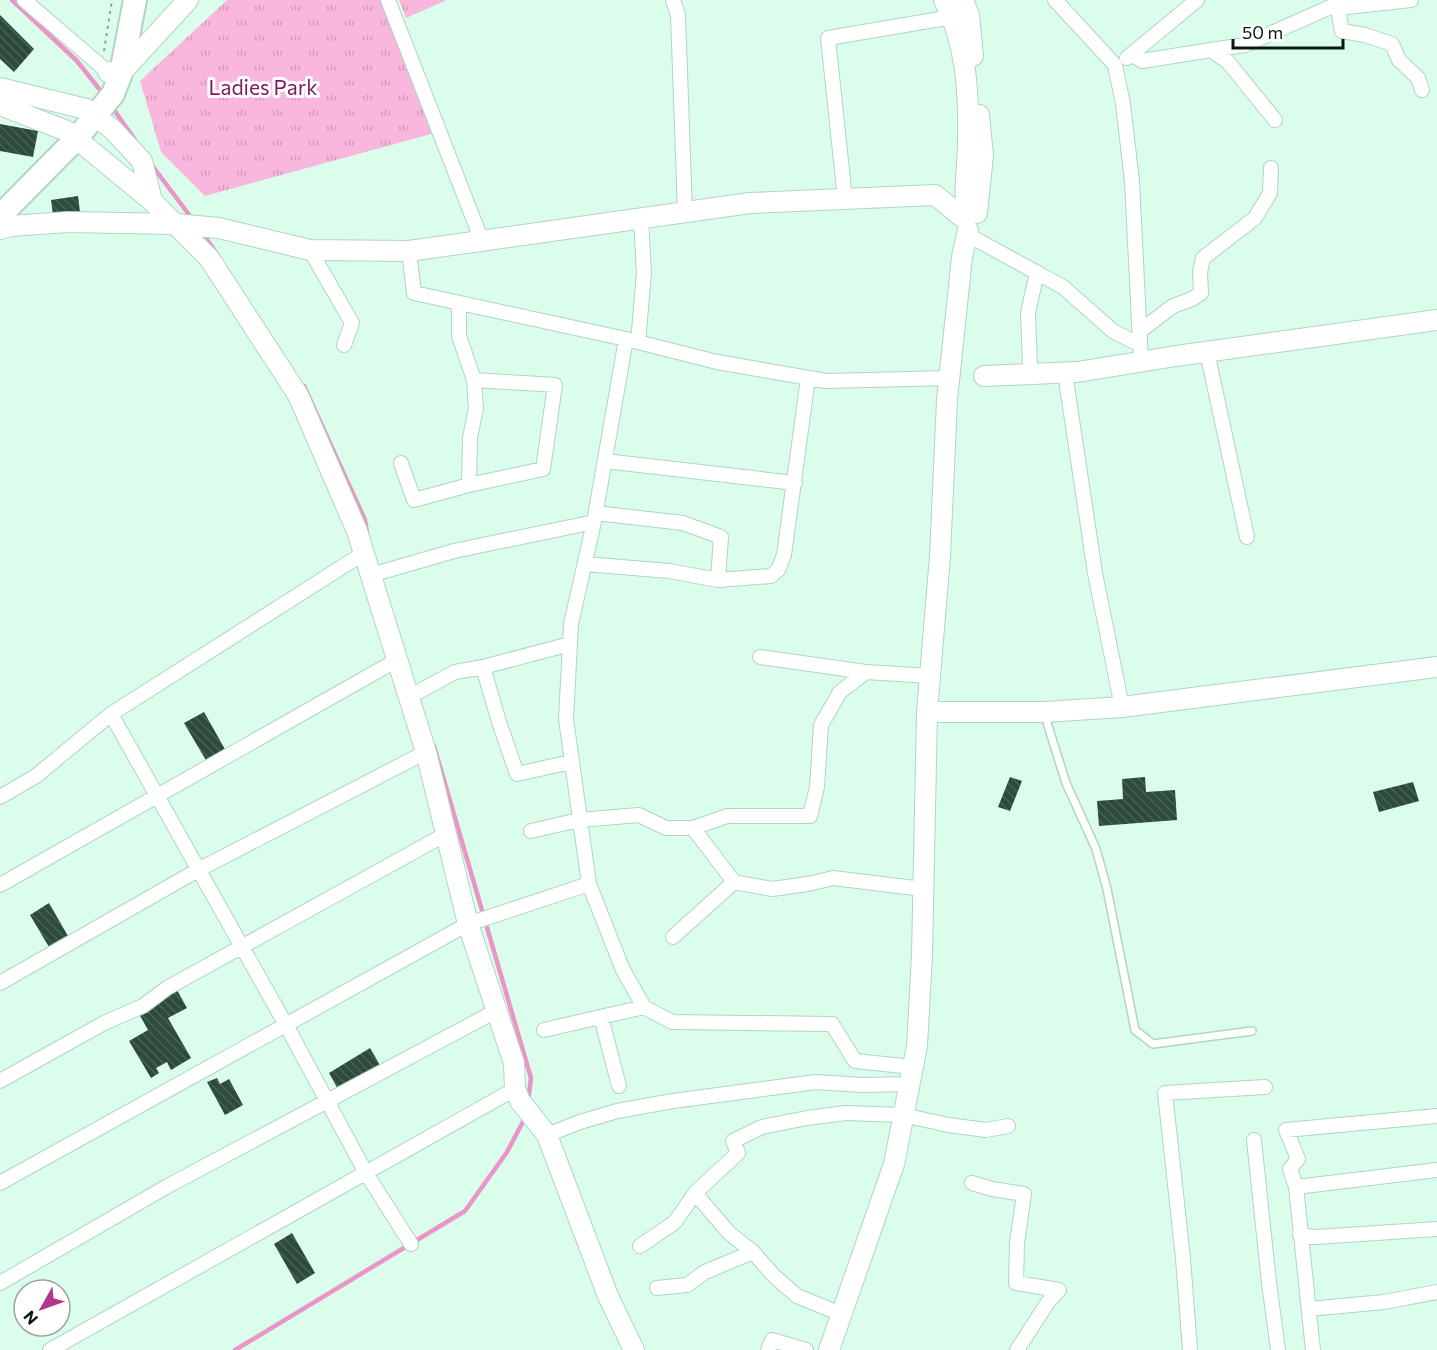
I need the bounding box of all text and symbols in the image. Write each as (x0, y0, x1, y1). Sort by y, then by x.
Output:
scale bar (1233, 12, 1342, 50)
text: 50 m (1242, 21, 1283, 43)
park label: Ladies Park (208, 74, 318, 99)
north arrow (12, 1278, 72, 1338)
text: N (19, 1307, 41, 1329)

